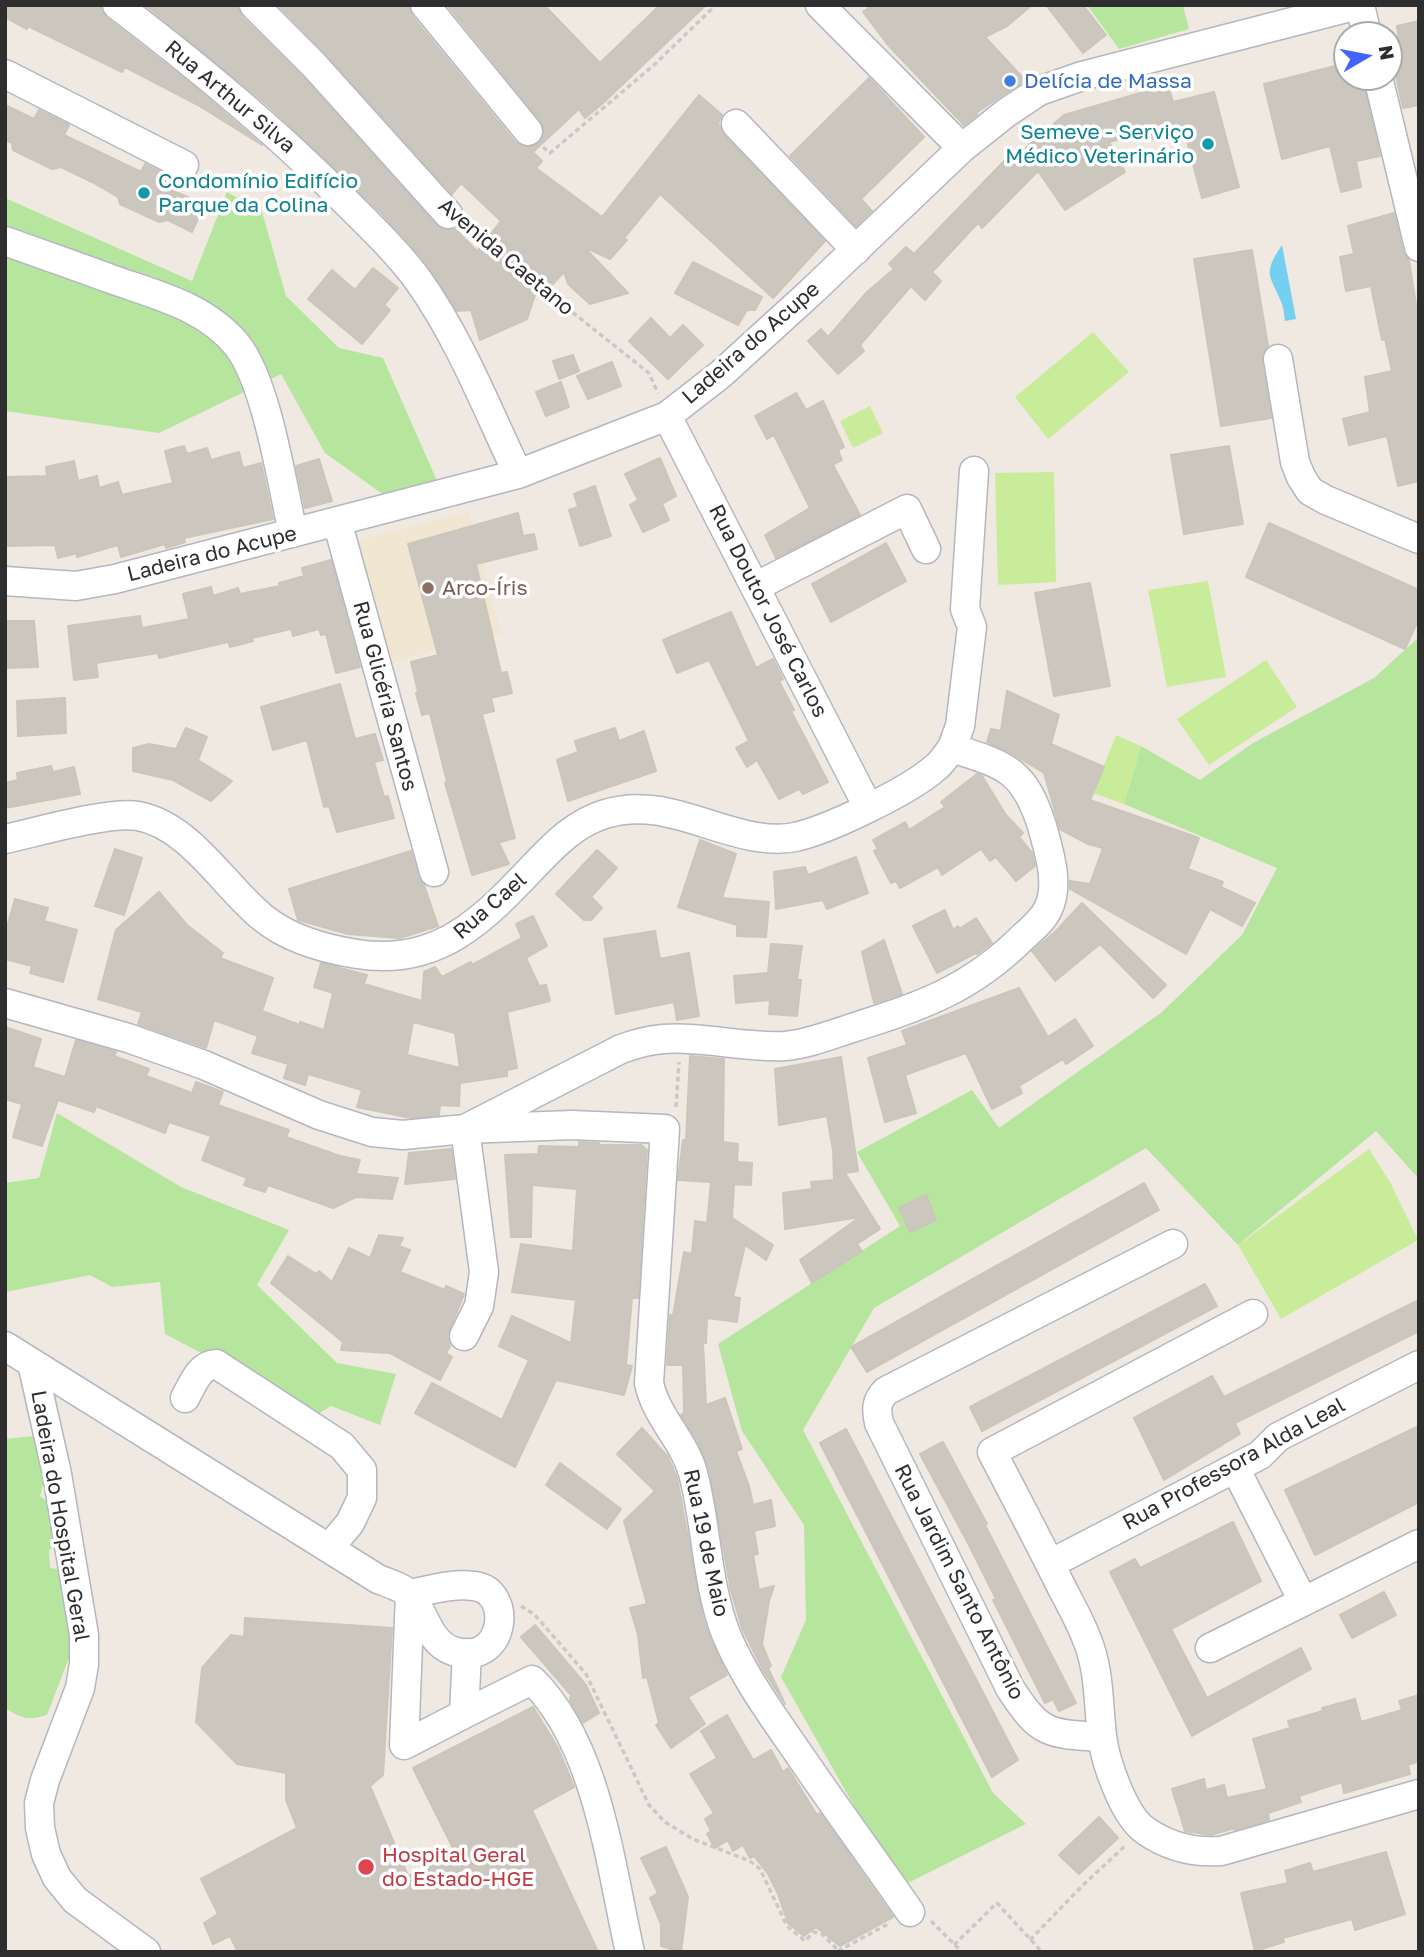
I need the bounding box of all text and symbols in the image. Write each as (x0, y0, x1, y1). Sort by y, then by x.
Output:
north arrow (1333, 21, 1403, 91)
street label: Rua Arthur Silva (160, 35, 300, 159)
text: N (1375, 43, 1400, 62)
place label: Delícia de Massa (1024, 68, 1192, 94)
marker: Delícia de Massa (1002, 73, 1018, 89)
place label: Semeve - Serviço Médico Veterinário (1005, 119, 1194, 169)
marker: Semeve - Serviço Médico Veterinário (1200, 136, 1216, 152)
place label: Condomínio Edifício Parque da Colina (158, 168, 358, 218)
marker: Condomínio Edifício Parque da Colina (136, 185, 152, 201)
street label: Avenida Caetano (433, 193, 579, 321)
street label: Ladeira do Acupe (677, 277, 825, 409)
street label: Rua Doutor José Carlos (703, 500, 833, 722)
street label: Ladeira do Acupe (125, 521, 299, 587)
place label: Arco-Íris (442, 575, 528, 601)
marker: Arco-Íris (420, 580, 436, 596)
street label: Rua Glicéria Santos (348, 598, 422, 794)
street label: Rua Cael (448, 867, 532, 945)
street label: Ladeira do Hospital Geral (25, 1388, 95, 1644)
street label: Rua Professora Alda Leal (1119, 1392, 1349, 1536)
street label: Rua Jardim Santo Antônio (889, 1460, 1029, 1704)
street label: Rua 19 de Maio (678, 1467, 734, 1619)
place label: Hospital Geral do Estado-HGE (382, 1842, 534, 1892)
marker: Hospital Geral do Estado-HGE (356, 1857, 376, 1877)

